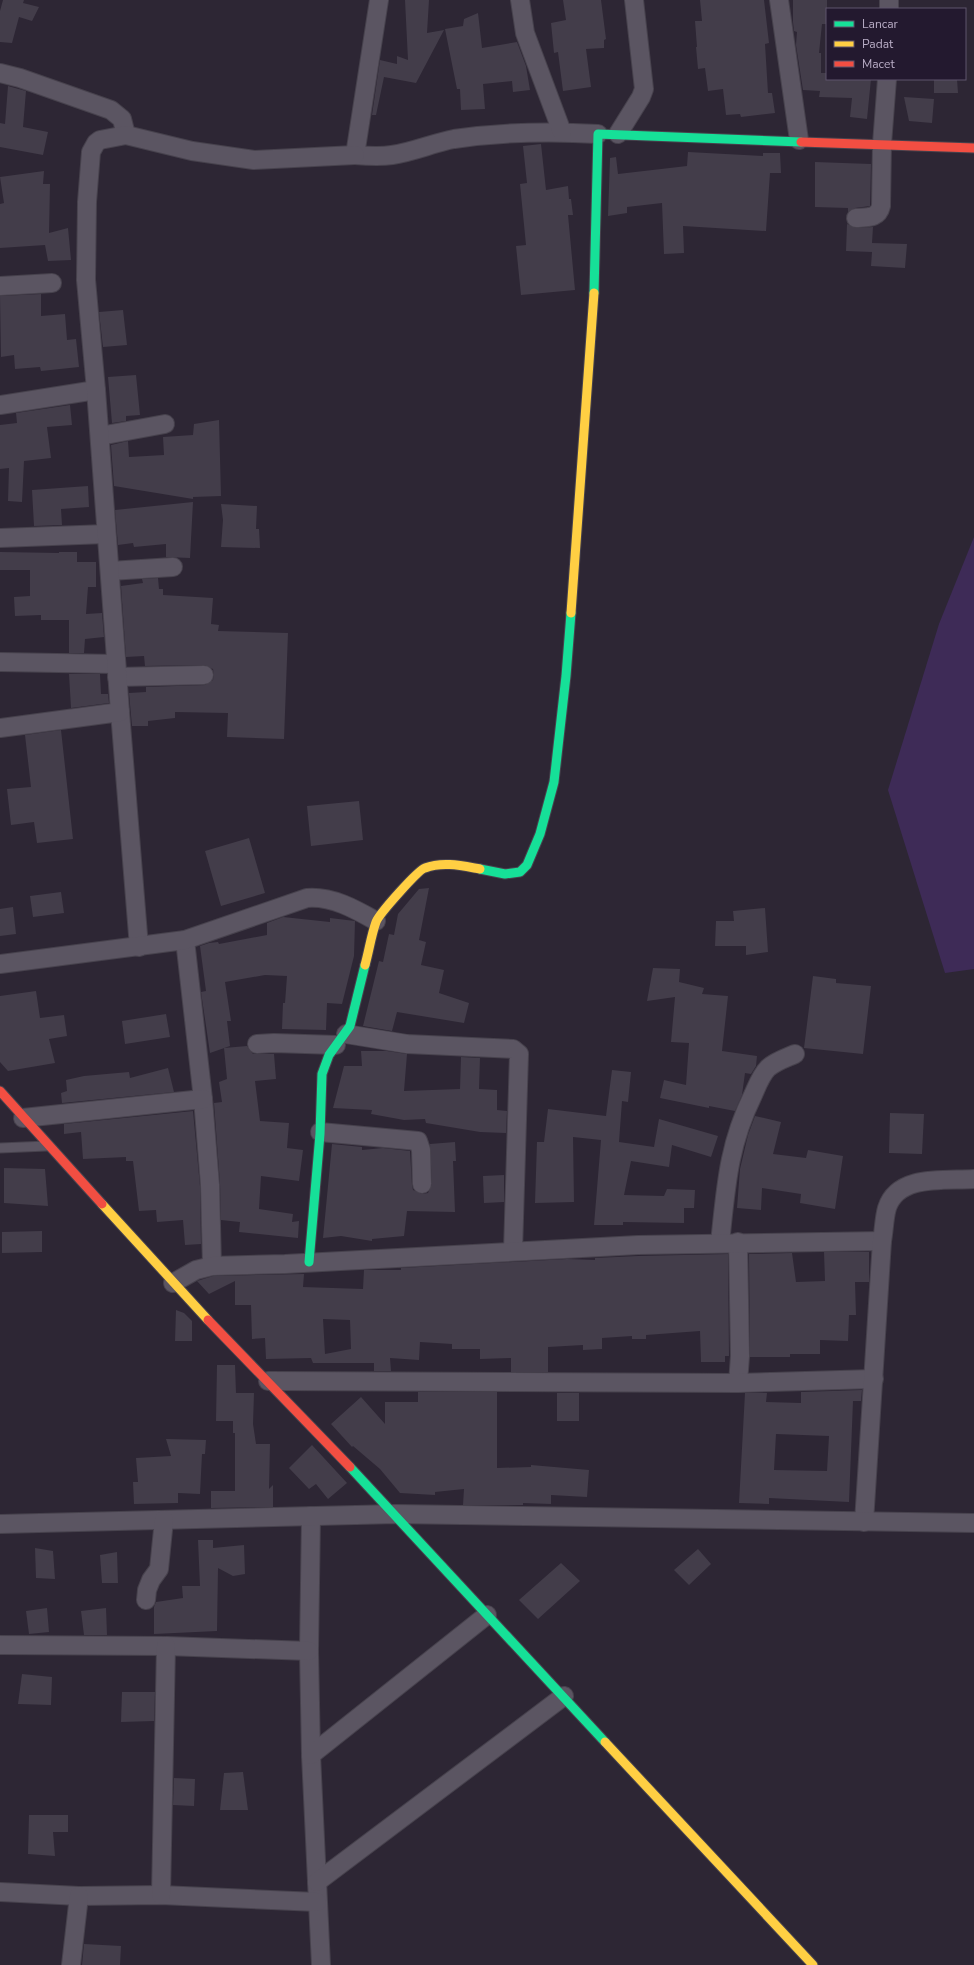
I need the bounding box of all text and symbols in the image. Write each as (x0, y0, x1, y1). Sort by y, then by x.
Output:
legend (826, 8, 966, 80)
text: Lancar (862, 16, 899, 32)
text: Padat (862, 36, 894, 52)
text: Macet (862, 56, 895, 72)

